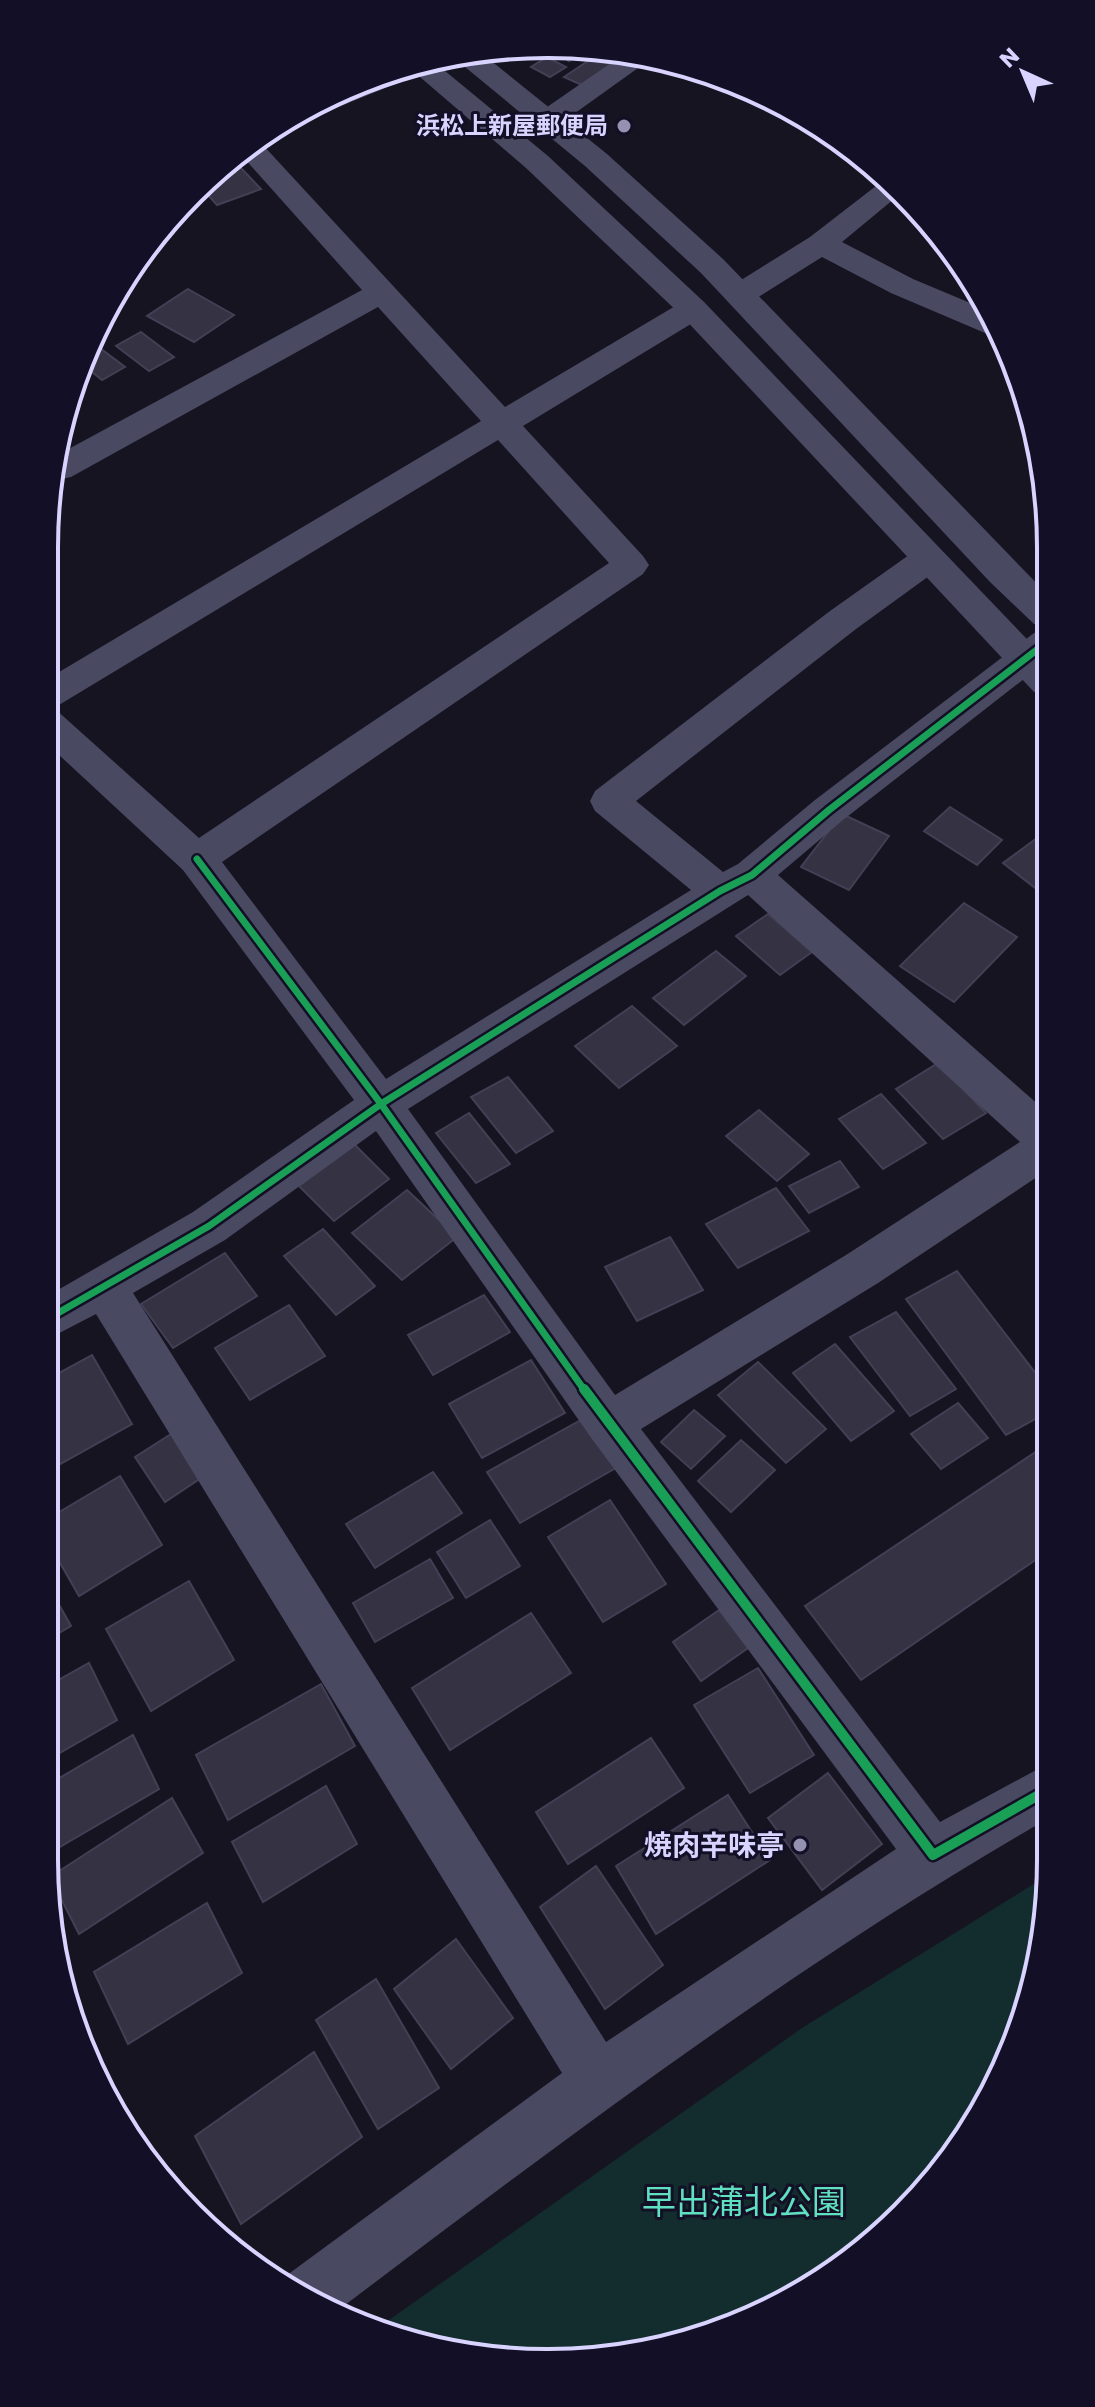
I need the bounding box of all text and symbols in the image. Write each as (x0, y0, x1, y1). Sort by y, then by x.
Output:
north arrow (983, 32, 1063, 112)
text: N (993, 41, 1026, 75)
place label: 浜松上新屋郵便局 (416, 109, 608, 142)
marker: 浜松上新屋郵便局 (615, 117, 633, 135)
place label: 焼肉辛味亭 (644, 1826, 784, 1865)
marker: 焼肉辛味亭 (791, 1836, 809, 1854)
park label: 早出蒲北公園 (642, 2178, 846, 2226)

